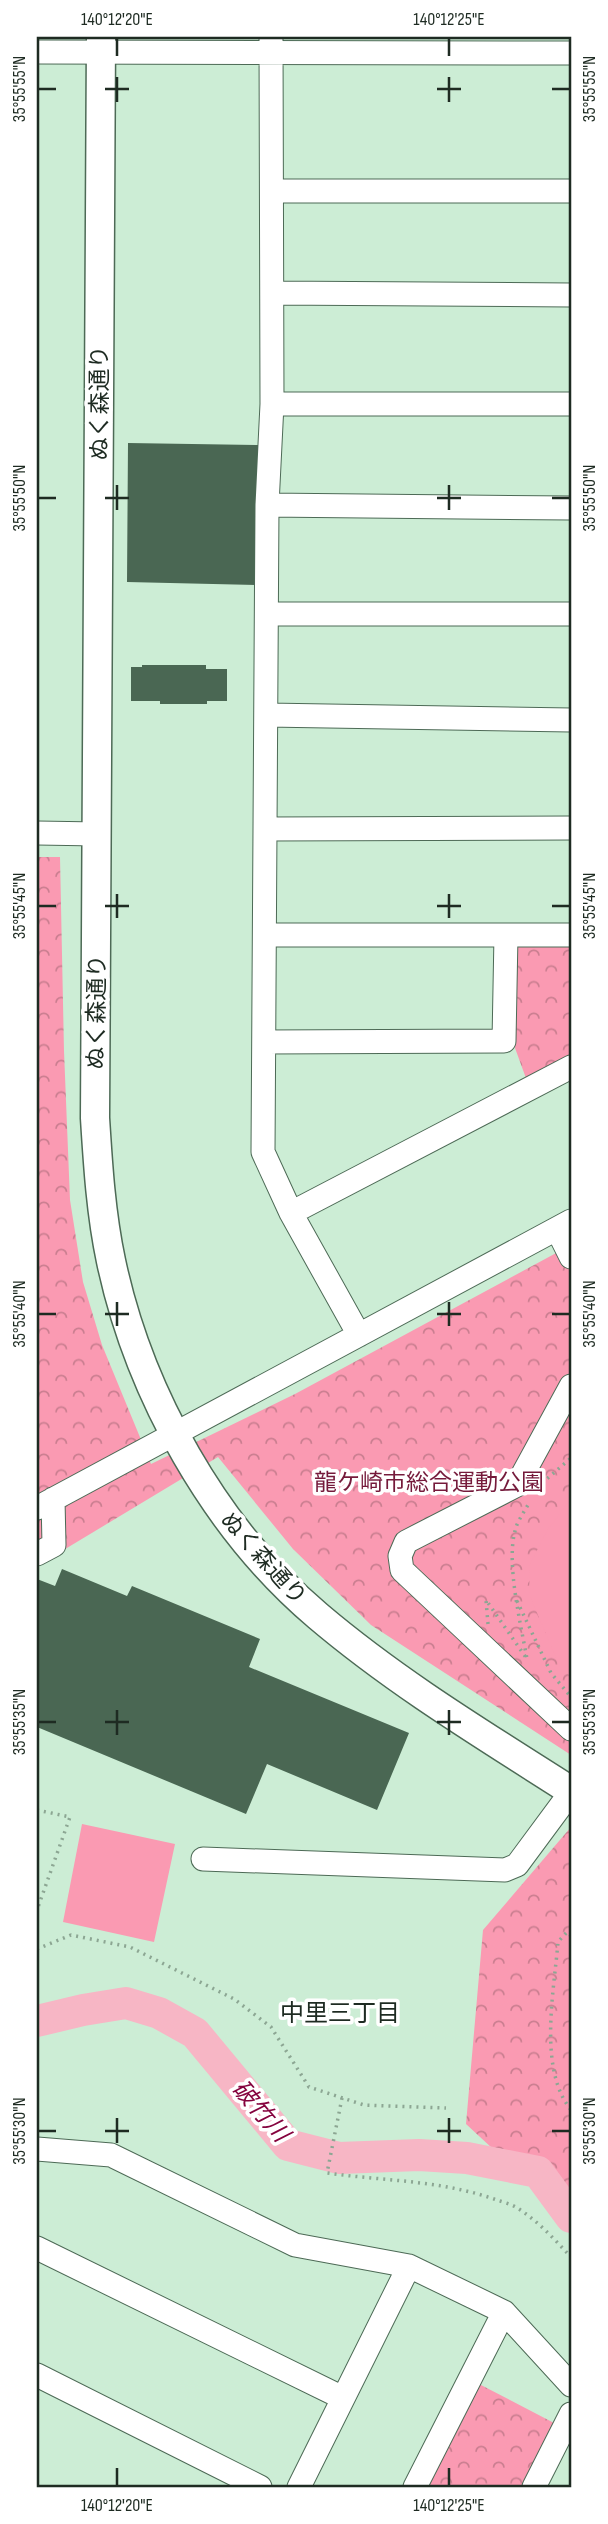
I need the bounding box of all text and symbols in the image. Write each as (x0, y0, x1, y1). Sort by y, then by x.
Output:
text: 140°12'20"E (81, 9, 153, 30)
text: 140°12'25"E (413, 9, 485, 30)
text: 35°55'55"N (9, 56, 30, 122)
text: 35°55'55"N (579, 56, 600, 122)
street label: ぬく森通り (86, 346, 114, 461)
text: 35°55'50"N (9, 464, 30, 532)
text: 35°55'50"N (579, 464, 600, 532)
text: 35°55'45"N (9, 873, 30, 939)
text: 35°55'45"N (579, 873, 600, 939)
street label: ぬく森通り (82, 954, 112, 1070)
text: 35°55'40"N (9, 1280, 30, 1348)
text: 35°55'40"N (579, 1280, 600, 1348)
park label: 龍ケ崎市総合運動公園 (314, 1469, 544, 1497)
street label: ぬく森通り (214, 1507, 312, 1611)
text: 35°55'35"N (9, 1689, 30, 1755)
text: 35°55'35"N (579, 1689, 600, 1755)
district label: 中里三丁目 (280, 1999, 400, 2028)
water label: 破竹川 (226, 2075, 297, 2150)
text: 35°55'30"N (9, 2097, 30, 2165)
text: 35°55'30"N (579, 2097, 600, 2165)
text: 140°12'20"E (81, 2495, 153, 2516)
text: 140°12'25"E (413, 2495, 485, 2516)

